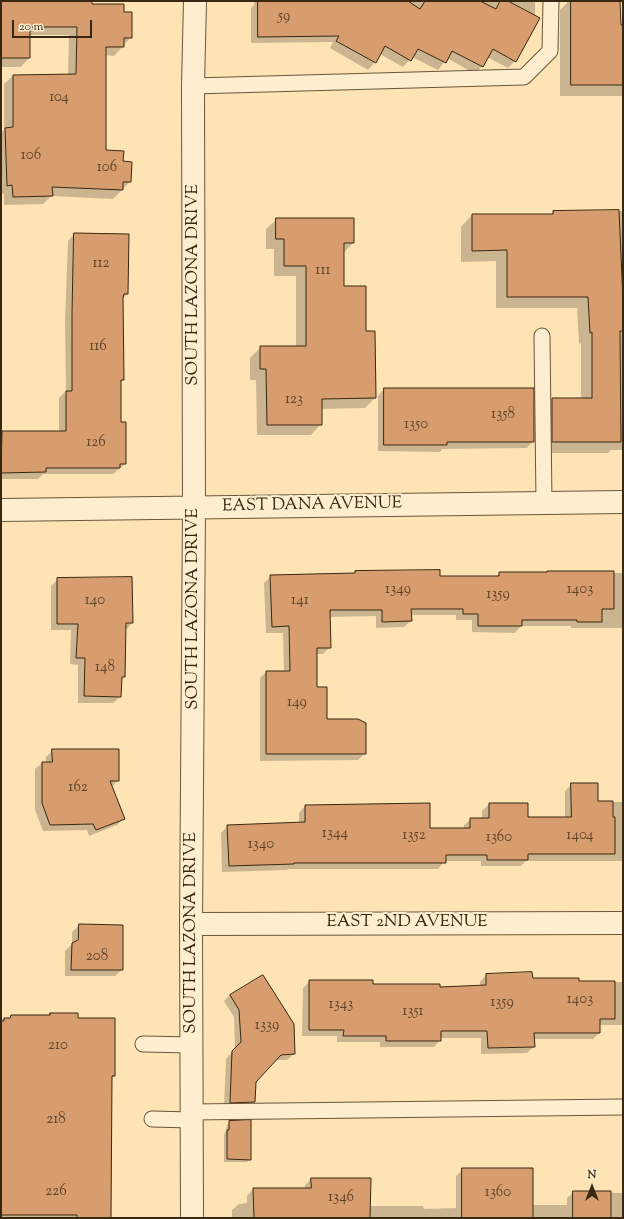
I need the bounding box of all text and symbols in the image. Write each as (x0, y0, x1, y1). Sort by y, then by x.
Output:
house number: 59 (278, 8, 290, 26)
scale bar (14, 12, 94, 38)
text: 20 m (19, 18, 43, 36)
house number: 104 (49, 89, 69, 107)
house number: 106 (21, 147, 41, 165)
house number: 106 (97, 159, 117, 177)
street label: SOUTH LAZONA DRIVE (184, 184, 204, 386)
house number: 112 (92, 255, 110, 273)
house number: 111 (315, 262, 331, 280)
house number: 116 (89, 338, 107, 356)
house number: 123 (285, 391, 303, 409)
house number: 1358 (491, 406, 515, 424)
house number: 1350 (404, 416, 428, 434)
house number: 126 (86, 434, 106, 452)
street label: EAST DANA AVENUE (222, 494, 402, 518)
street label: SOUTH LAZONA DRIVE (184, 508, 204, 710)
house number: 1349 (385, 581, 411, 599)
house number: 1403 (567, 581, 593, 599)
house number: 1359 (486, 586, 510, 604)
house number: 140 (85, 592, 105, 610)
house number: 141 (291, 592, 309, 610)
house number: 148 (95, 659, 115, 677)
house number: 149 (287, 694, 307, 712)
house number: 162 (68, 779, 88, 797)
house number: 1344 (322, 825, 348, 843)
house number: 1352 (402, 827, 426, 845)
house number: 1404 (566, 827, 594, 845)
house number: 1360 (486, 829, 512, 847)
street label: SOUTH LAZONA DRIVE (182, 832, 202, 1034)
house number: 1340 (248, 836, 274, 854)
street label: EAST 2ND AVENUE (326, 913, 488, 933)
house number: 208 (86, 948, 108, 966)
house number: 1403 (567, 991, 593, 1009)
house number: 1359 (490, 994, 514, 1012)
house number: 1343 (329, 996, 353, 1014)
house number: 1351 (402, 1003, 424, 1021)
house number: 1339 (255, 1017, 279, 1035)
house number: 210 (48, 1037, 68, 1055)
house number: 218 (46, 1111, 66, 1129)
north arrow (572, 1167, 612, 1207)
text: N (588, 1167, 596, 1183)
house number: 226 (45, 1183, 67, 1201)
house number: 1360 (485, 1184, 511, 1202)
house number: 1346 (328, 1189, 354, 1207)

